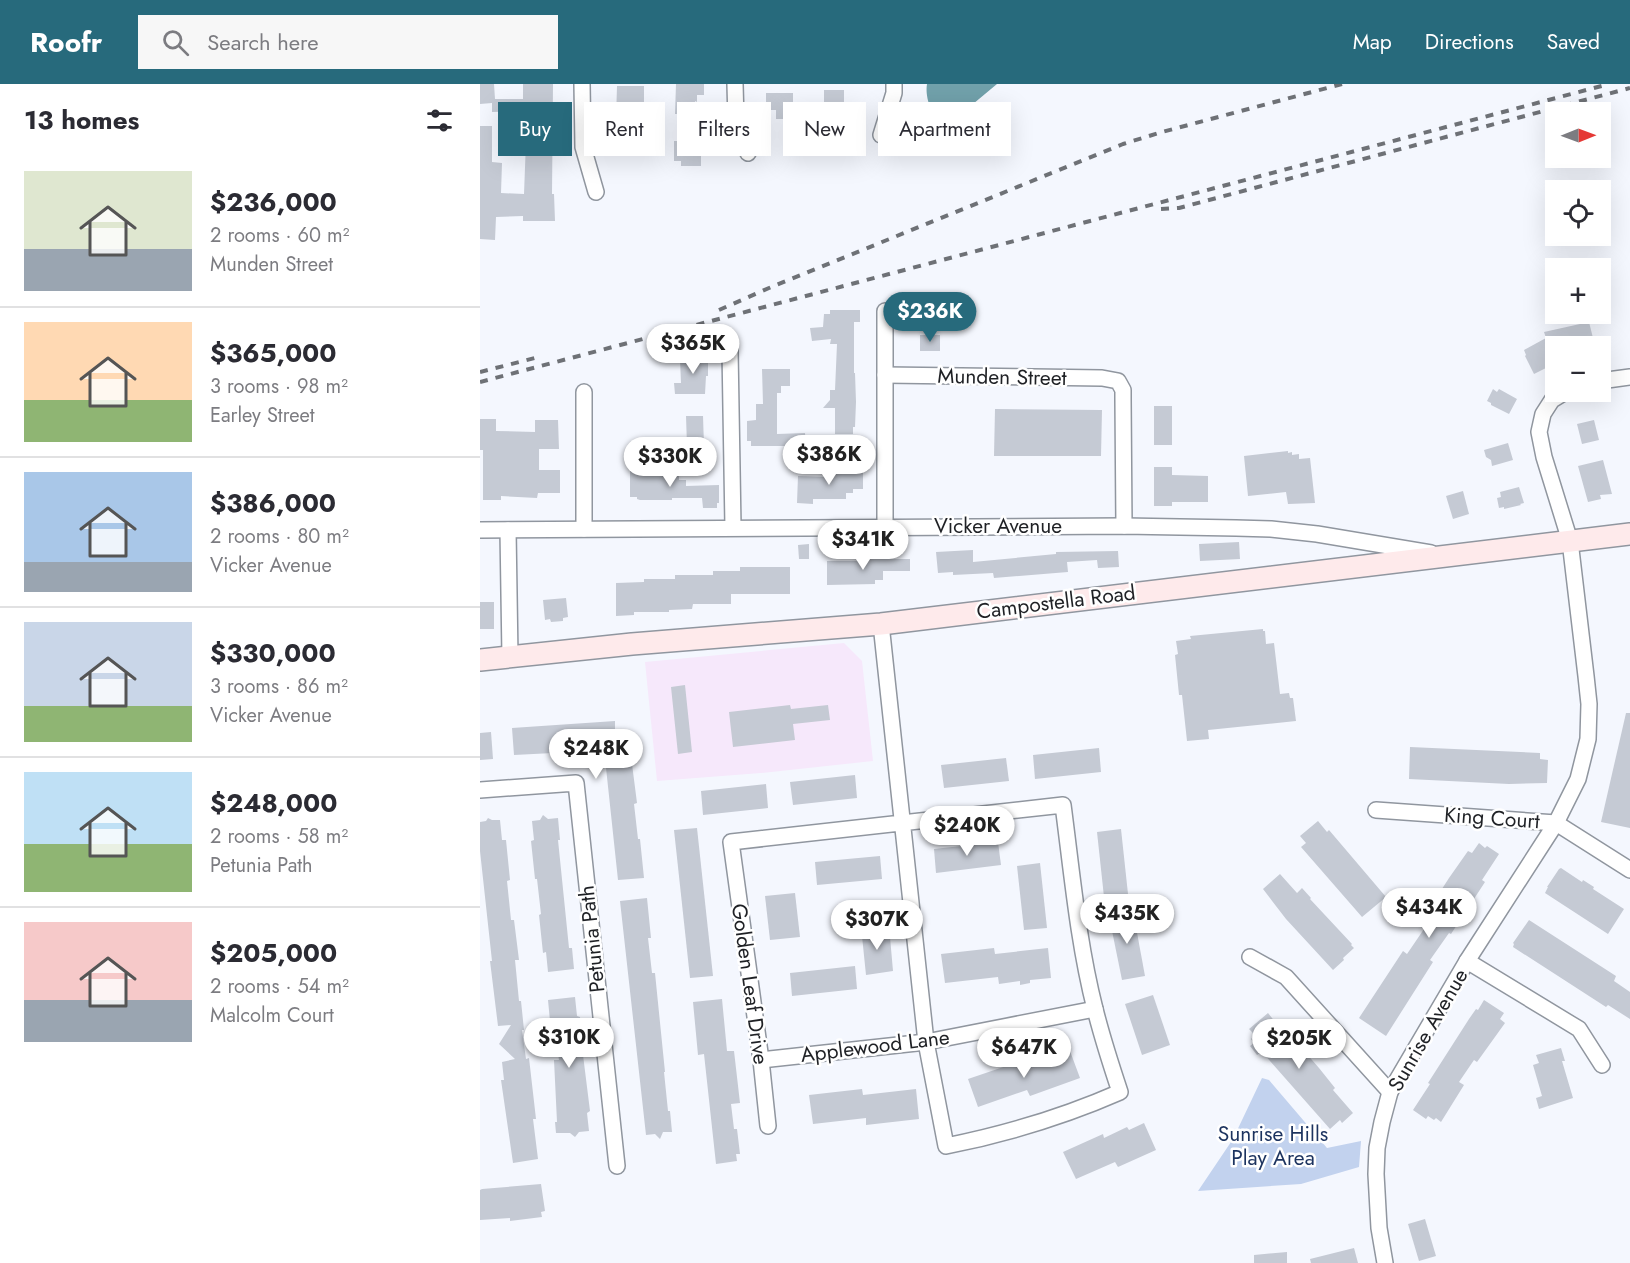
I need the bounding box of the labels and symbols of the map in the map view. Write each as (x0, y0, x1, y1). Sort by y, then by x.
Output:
north arrow (1545, 102, 1611, 168)
pin: $236K (888, 292, 972, 343)
pin: $365K (651, 324, 735, 375)
street label: Munden Street (937, 361, 1067, 393)
pin: $386K (787, 435, 871, 486)
pin: $330K (628, 437, 712, 488)
street label: Vicker Avenue (934, 511, 1062, 541)
pin: $341K (821, 520, 905, 571)
street label: Campostella Road (975, 577, 1137, 627)
pin: $248K (554, 729, 638, 780)
street label: King Court (1443, 800, 1541, 836)
pin: $240K (925, 806, 1009, 857)
street label: Petunia Path (571, 884, 613, 994)
pin: $434K (1387, 888, 1471, 939)
pin: $435K (1085, 894, 1169, 945)
pin: $307K (835, 900, 919, 951)
street label: Golden Leaf Drive (724, 902, 776, 1066)
street label: Sunrise Avenue (1381, 963, 1475, 1097)
pin: $310K (527, 1018, 611, 1069)
pin: $205K (1257, 1019, 1341, 1070)
street label: Applewood Lane (799, 1022, 951, 1070)
pin: $647K (982, 1028, 1066, 1079)
park label: Sunrise Hills Play Area (1218, 1119, 1328, 1173)

